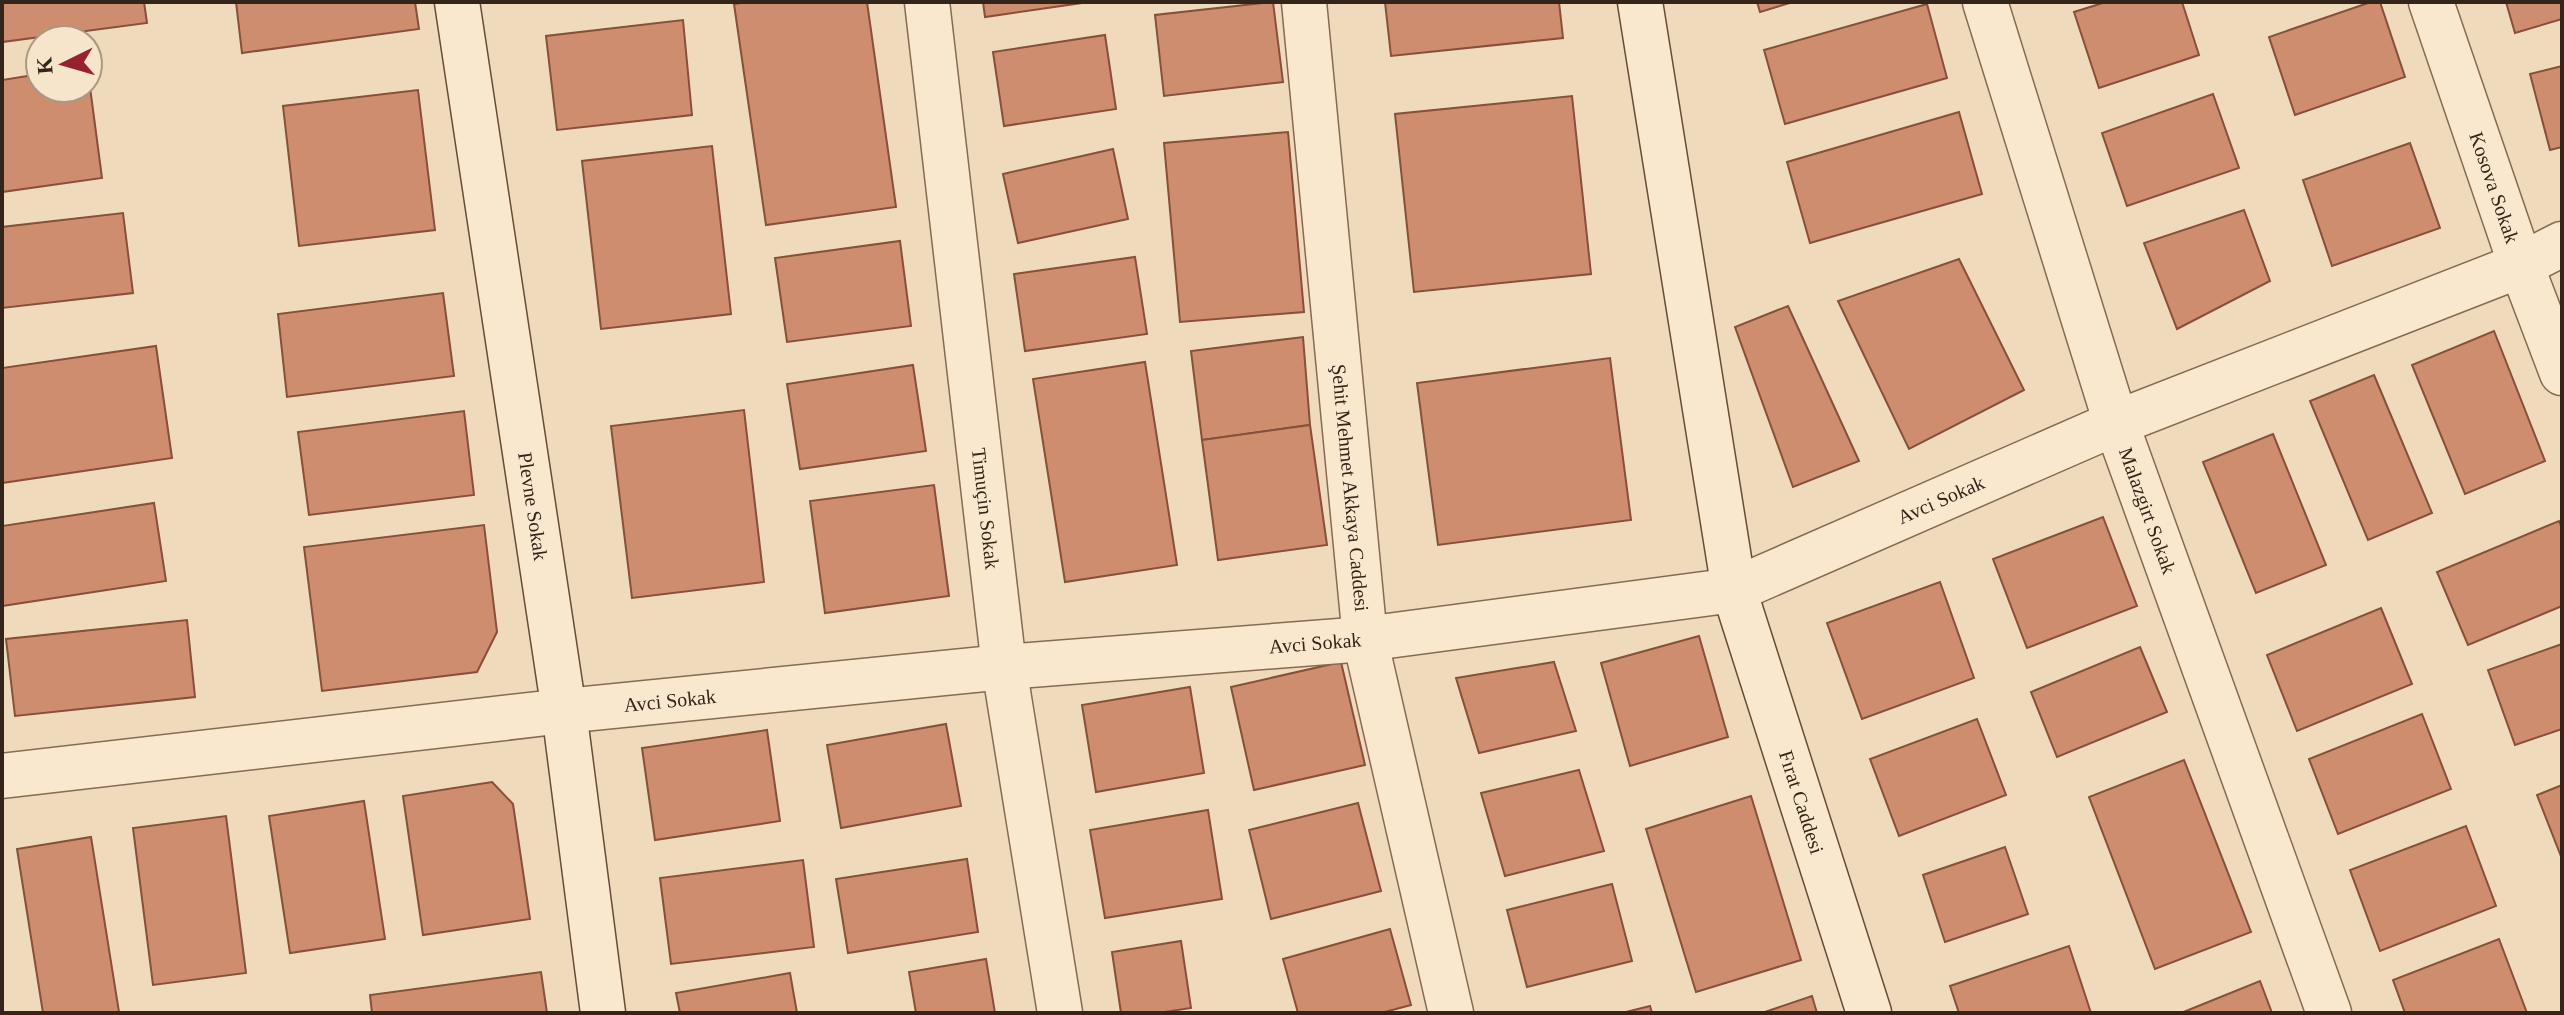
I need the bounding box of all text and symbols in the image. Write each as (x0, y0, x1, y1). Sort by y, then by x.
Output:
north arrow (24, 24, 104, 104)
text: K (31, 56, 58, 75)
street label: Kosova Sokak (2465, 129, 2524, 246)
street label: Şehit Mehmet Akkaya Caddesi (1327, 363, 1373, 613)
street label: Malazgirt Sokak (2115, 444, 2181, 577)
street label: Timuçin Sokak (968, 447, 1004, 571)
street label: Plevne Sokak (514, 451, 552, 562)
street label: Avci Sokak (1894, 471, 1988, 528)
street label: Avci Sokak (1268, 628, 1362, 657)
street label: Avci Sokak (623, 685, 717, 716)
street label: Fırat Caddesi (1775, 748, 1829, 857)

